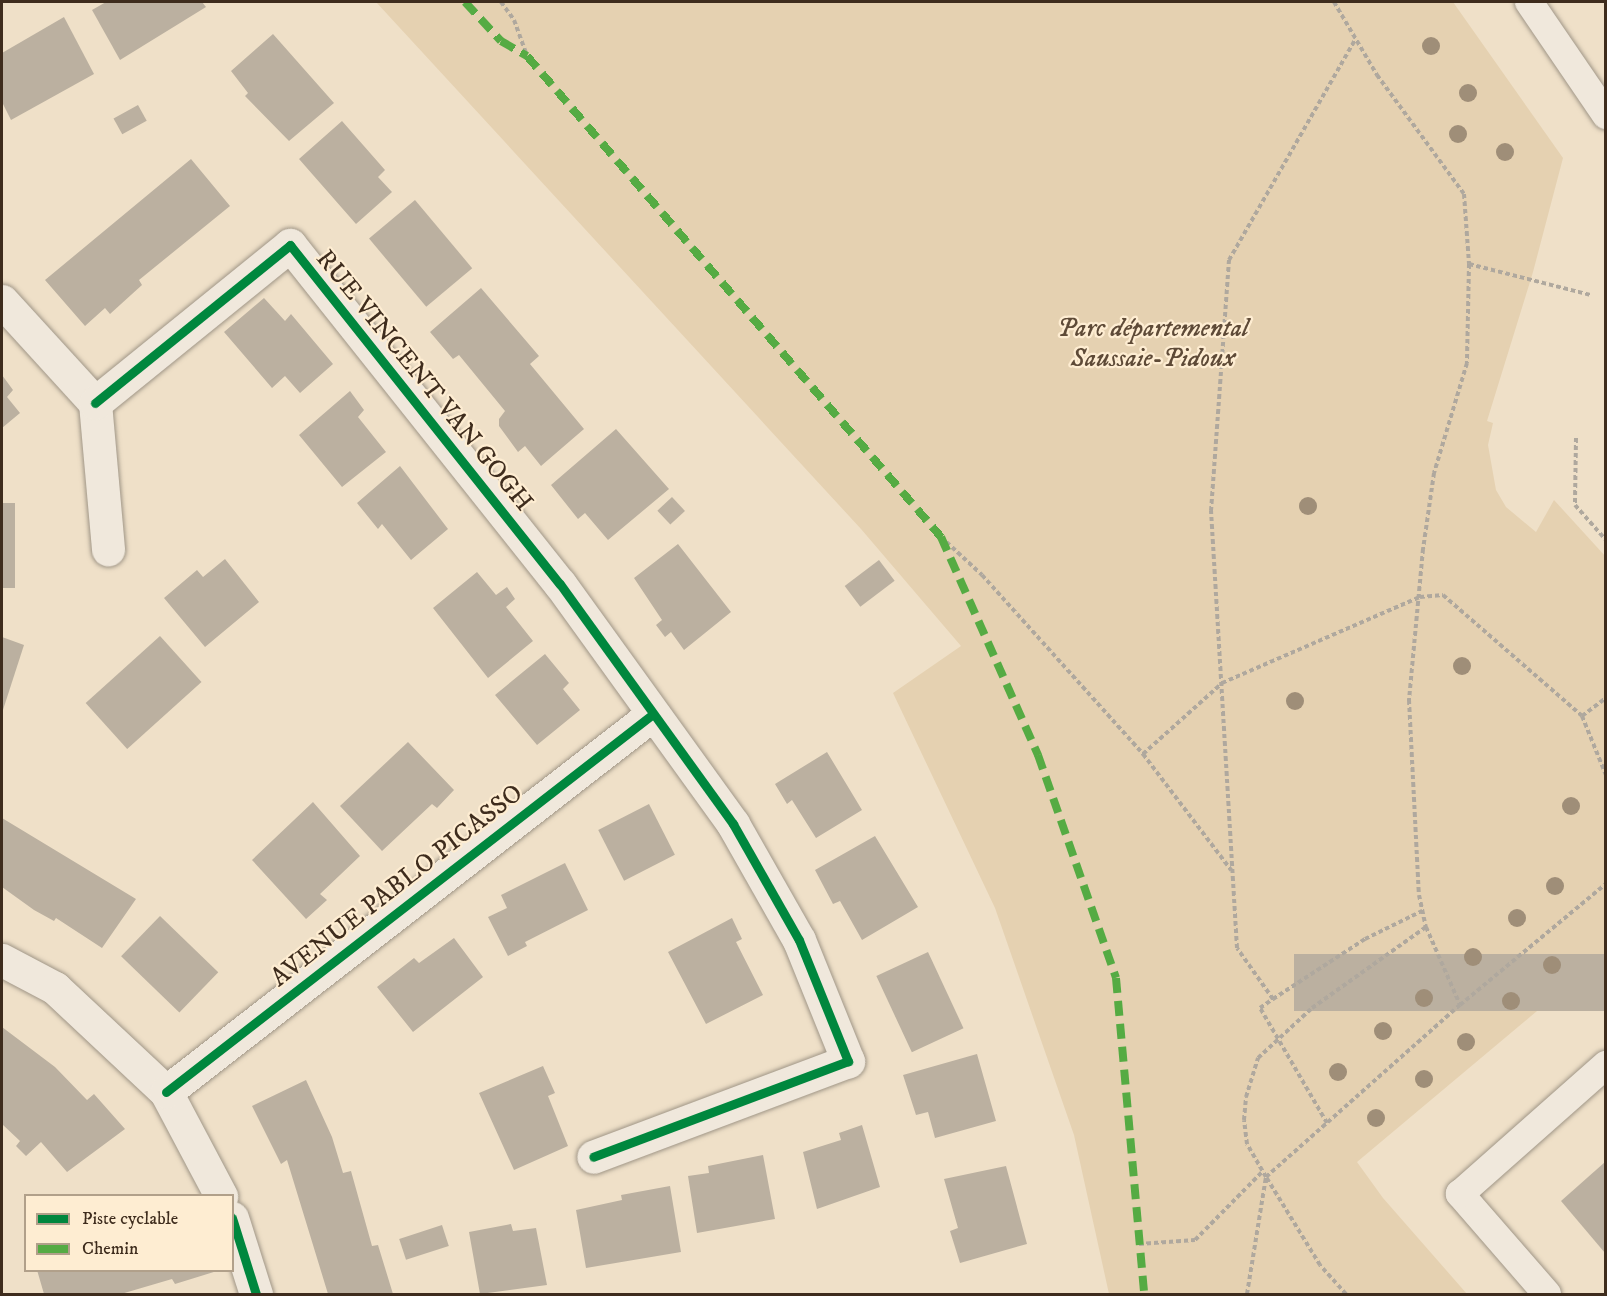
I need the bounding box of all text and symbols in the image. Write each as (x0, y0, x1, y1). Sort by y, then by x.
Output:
street label: RUE VINCENT VAN GOGH (309, 244, 539, 518)
park label: Parc départemental Saussaie-Pidoux (1057, 313, 1249, 374)
street label: AVENUE PABLO PICASSO (265, 778, 529, 994)
legend (24, 1194, 234, 1272)
text: Piste cyclable (82, 1208, 178, 1230)
text: Chemin (82, 1238, 138, 1260)

